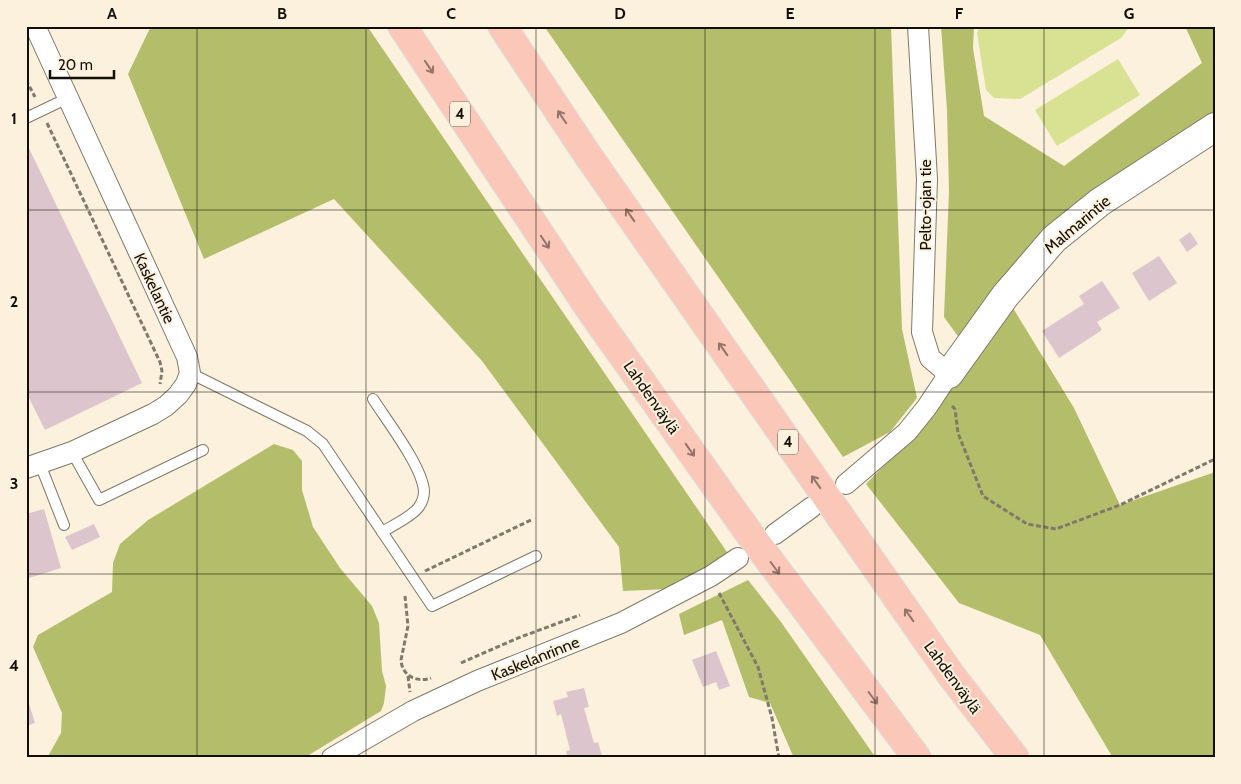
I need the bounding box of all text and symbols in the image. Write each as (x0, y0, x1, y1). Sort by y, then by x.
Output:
text: A (107, 4, 117, 23)
text: B (277, 4, 287, 23)
text: C (446, 4, 456, 23)
text: D (614, 4, 626, 23)
text: E (785, 4, 795, 23)
text: F (955, 4, 964, 23)
text: G (1124, 4, 1134, 23)
scale bar (50, 48, 114, 80)
text: 20 m (58, 56, 93, 74)
one-way arrow (424, 60, 434, 74)
road number: 4 (450, 102, 470, 126)
text: 1 (11, 109, 17, 128)
one-way arrow (557, 110, 567, 124)
street label: Pelto-ojan tie (916, 159, 935, 251)
street label: Malmarintie (1040, 191, 1114, 257)
one-way arrow (625, 209, 635, 223)
one-way arrow (540, 234, 550, 248)
street label: Kaskelantie (130, 250, 179, 326)
text: 2 (10, 292, 18, 311)
one-way arrow (718, 342, 728, 356)
street label: Lahdenväylä (619, 357, 684, 438)
road number: 4 (778, 430, 798, 454)
one-way arrow (685, 443, 695, 457)
text: 3 (10, 474, 18, 493)
one-way arrow (811, 475, 821, 489)
one-way arrow (770, 561, 781, 574)
one-way arrow (904, 608, 914, 622)
street label: Kaskelanrinne (488, 632, 582, 685)
street label: Lahdenväylä (920, 637, 985, 717)
text: 4 (9, 656, 19, 675)
one-way arrow (868, 691, 878, 705)

